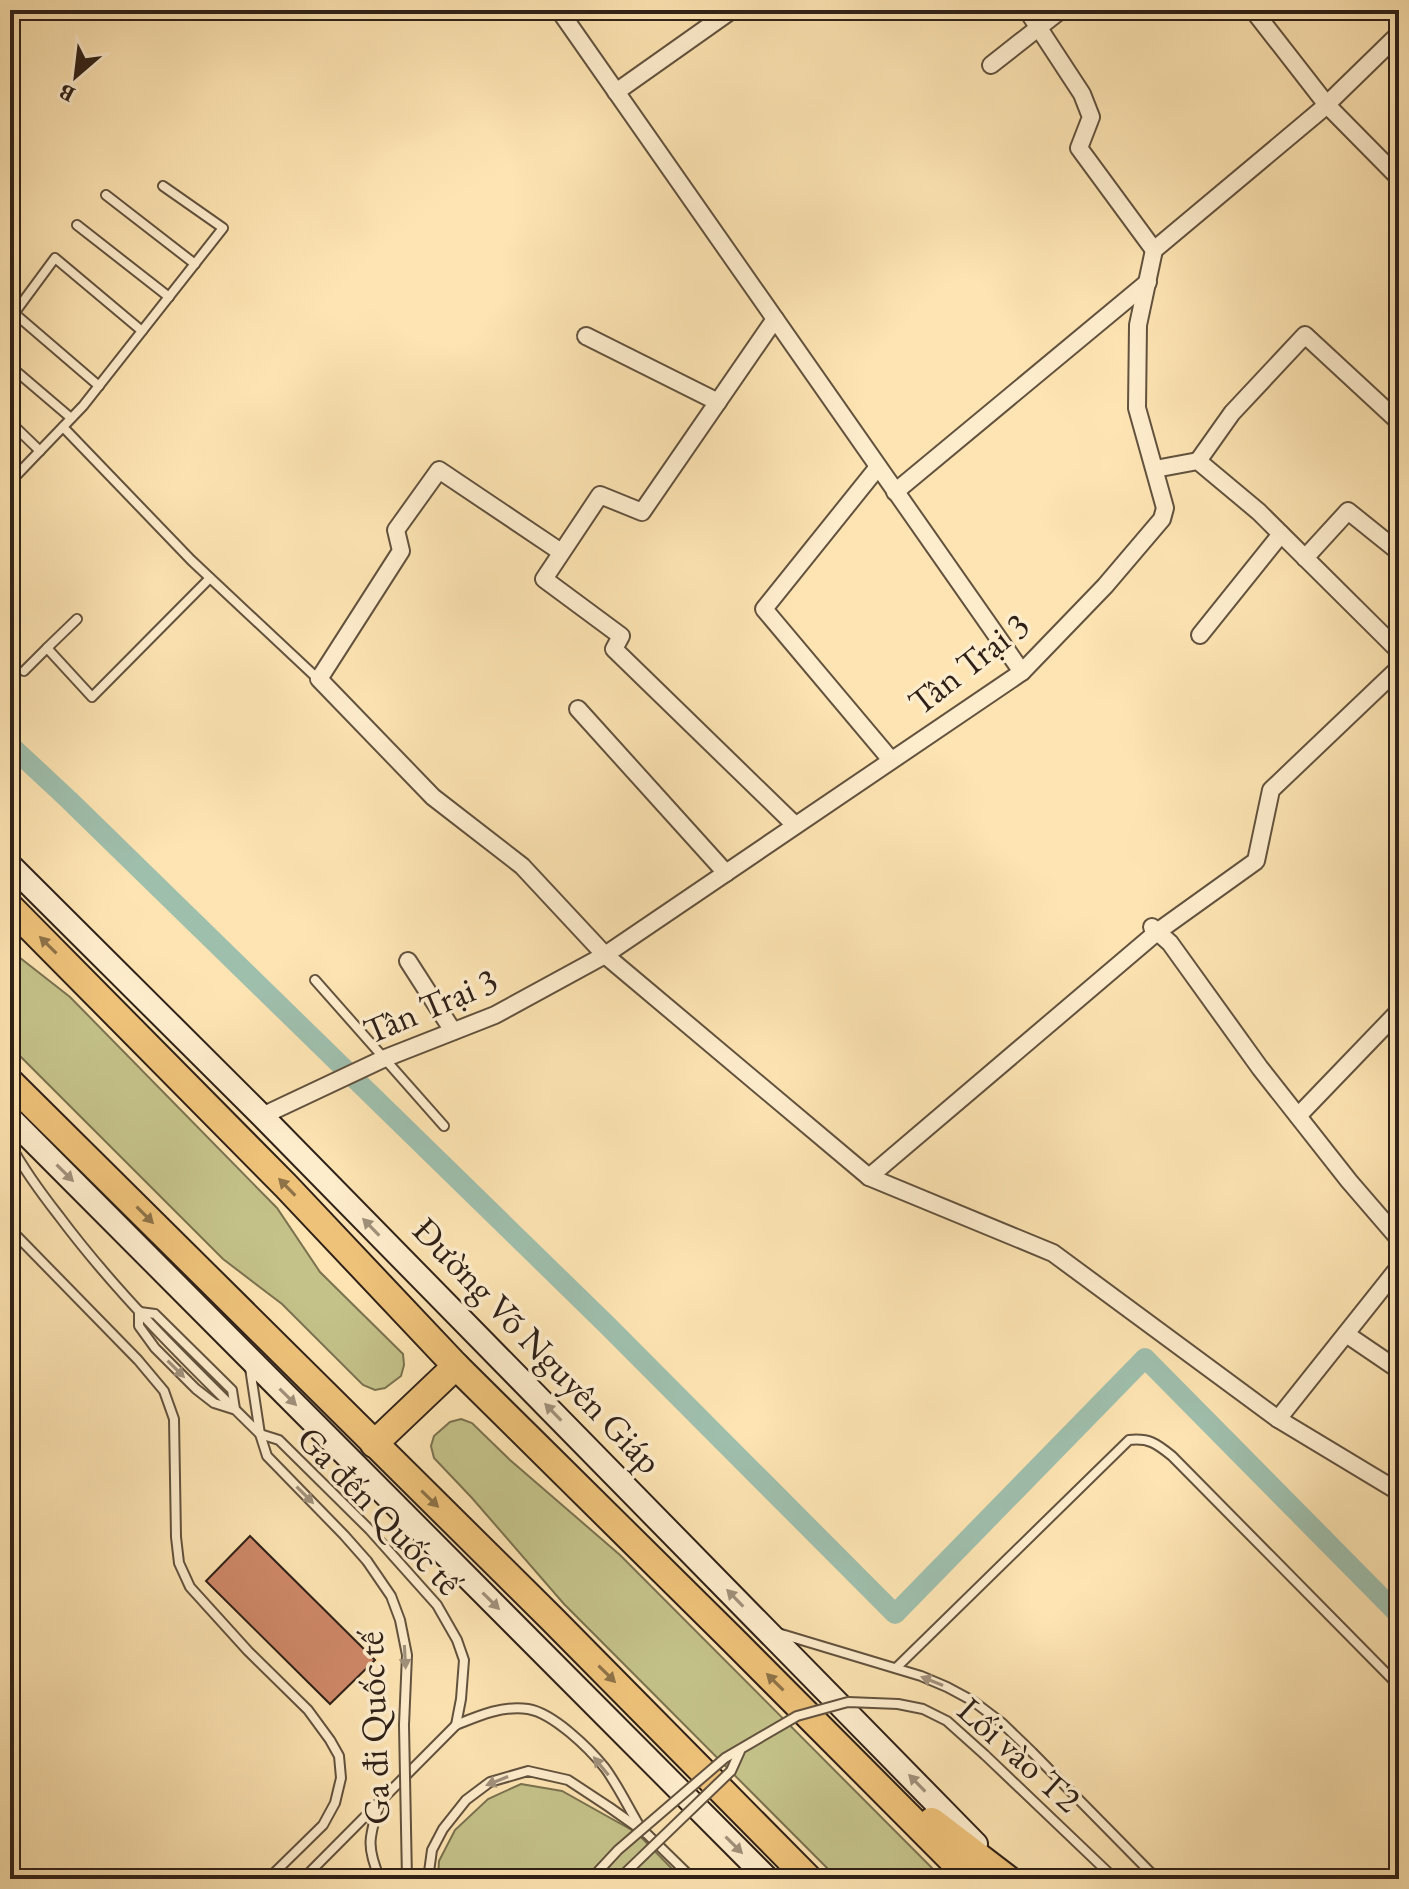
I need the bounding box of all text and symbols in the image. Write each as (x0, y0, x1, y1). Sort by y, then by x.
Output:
north arrow (36, 36, 116, 116)
text: B (54, 77, 80, 109)
street label: Tân Trại 3 (898, 601, 1038, 725)
one-way arrow (39, 936, 58, 955)
street label: Tân Trại 3 (356, 956, 504, 1055)
one-way arrow (55, 1163, 74, 1182)
one-way arrow (278, 1178, 297, 1197)
one-way arrow (135, 1206, 154, 1224)
street label: Đường Võ Nguyên Giáp (403, 1207, 672, 1484)
one-way arrow (362, 1218, 380, 1237)
one-way arrow (166, 1360, 185, 1378)
one-way arrow (278, 1387, 297, 1406)
one-way arrow (544, 1403, 563, 1422)
street label: Ga đến Quốc tế (287, 1416, 473, 1606)
one-way arrow (295, 1485, 314, 1504)
one-way arrow (420, 1489, 439, 1508)
one-way arrow (726, 1589, 745, 1608)
one-way arrow (481, 1592, 500, 1610)
street label: Ga đi Quốc tế (347, 1630, 400, 1826)
one-way arrow (399, 1645, 412, 1670)
one-way arrow (597, 1664, 616, 1683)
one-way arrow (767, 1673, 785, 1692)
one-way arrow (920, 1674, 944, 1687)
street label: Lối vào T2 (948, 1686, 1091, 1822)
one-way arrow (593, 1756, 610, 1776)
one-way arrow (908, 1774, 927, 1793)
one-way arrow (485, 1775, 509, 1788)
one-way arrow (724, 1835, 743, 1854)

